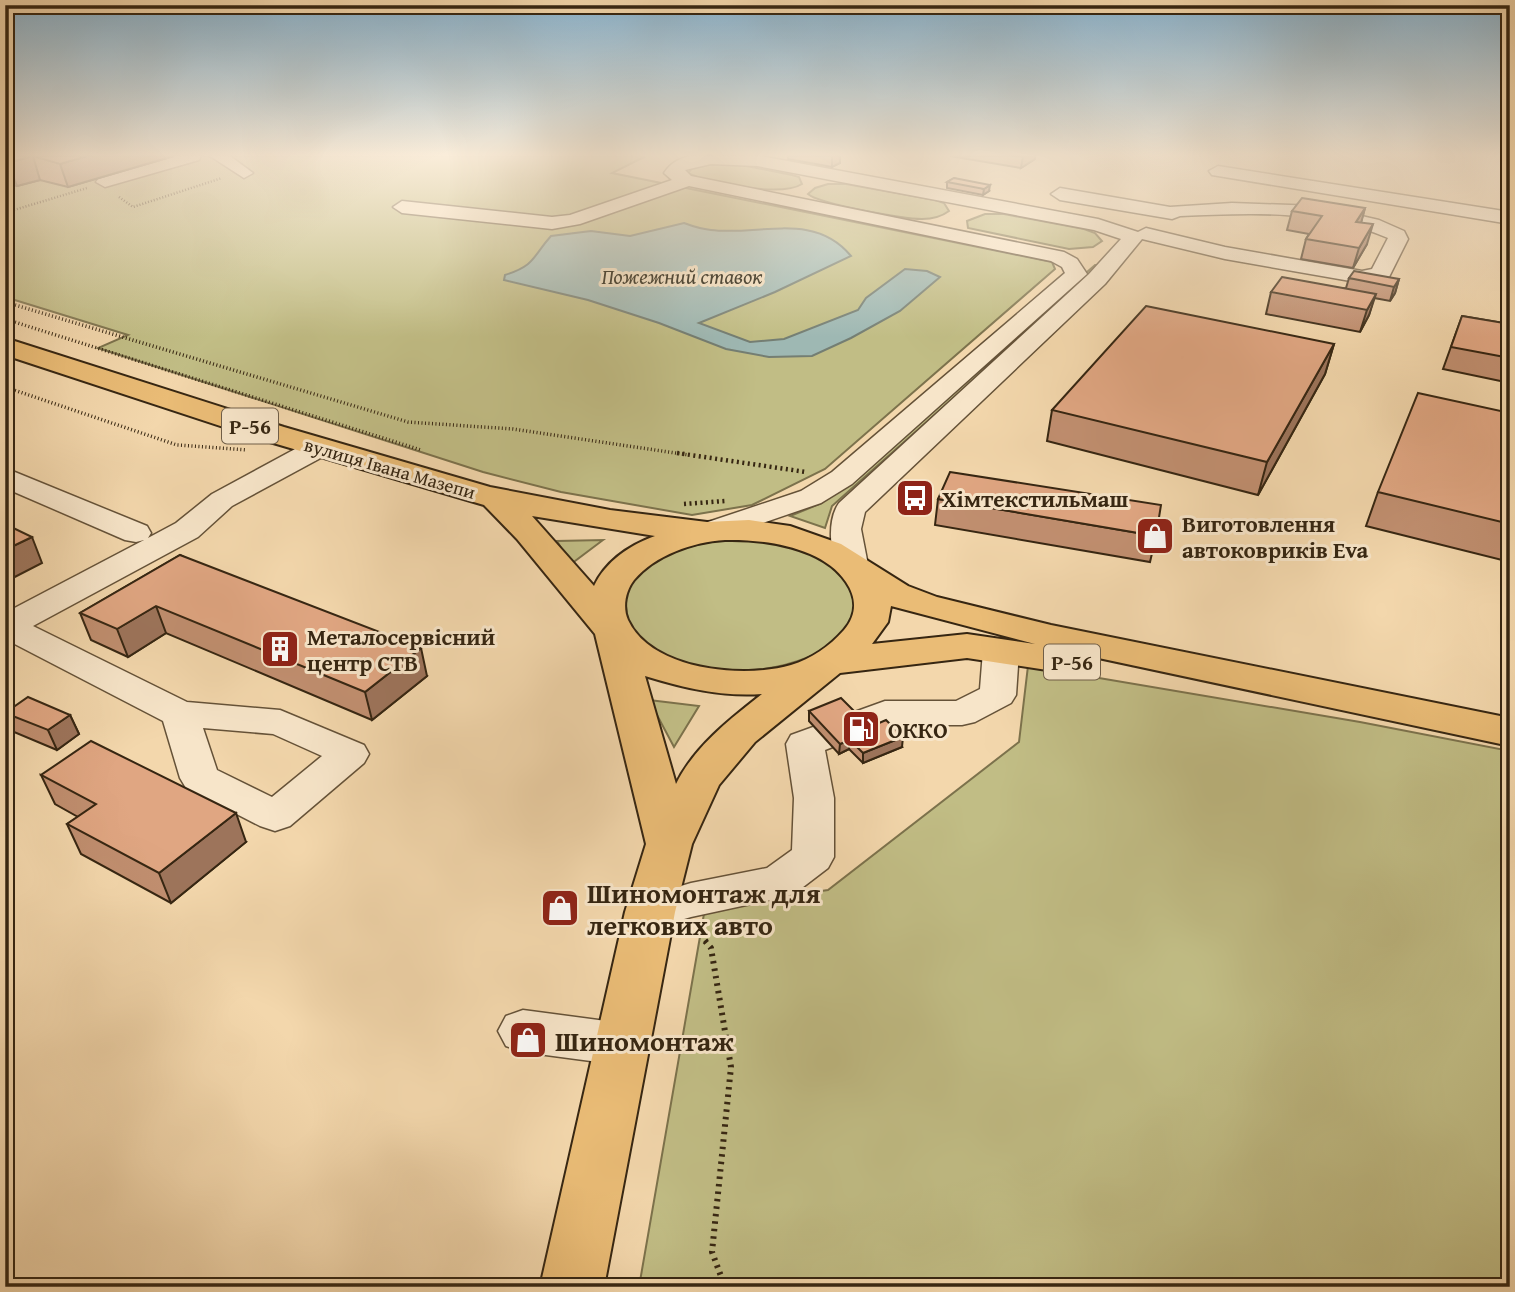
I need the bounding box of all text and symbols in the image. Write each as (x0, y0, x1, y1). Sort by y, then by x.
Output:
water label: Пожежний ставок (601, 261, 763, 292)
road number: Р-56 (222, 408, 278, 444)
street label: вулиця Івана Мазепи (301, 430, 479, 506)
bus stop icon: Хімтекстильмаш (894, 477, 936, 519)
place label: Хімтекстильмаш (942, 482, 1129, 515)
place label: Виготовлення автоковриків Eva (1182, 507, 1369, 566)
shop icon: Виготовлення автоковриків Eva (1134, 515, 1176, 557)
place label: Металосервісний центр СТВ (307, 620, 495, 679)
building icon: Металосервісний центр СТВ (259, 628, 301, 670)
road number: Р-56 (1044, 644, 1100, 680)
fuel station icon: ОККО (840, 708, 882, 750)
place label: ОККО (888, 713, 948, 746)
place label: Шиномонтаж для легкових авто (587, 872, 820, 945)
shop icon: Шиномонтаж для легкових авто (539, 887, 581, 929)
shop icon: Шиномонтаж (507, 1019, 549, 1061)
place label: Шиномонтаж (555, 1020, 734, 1061)

